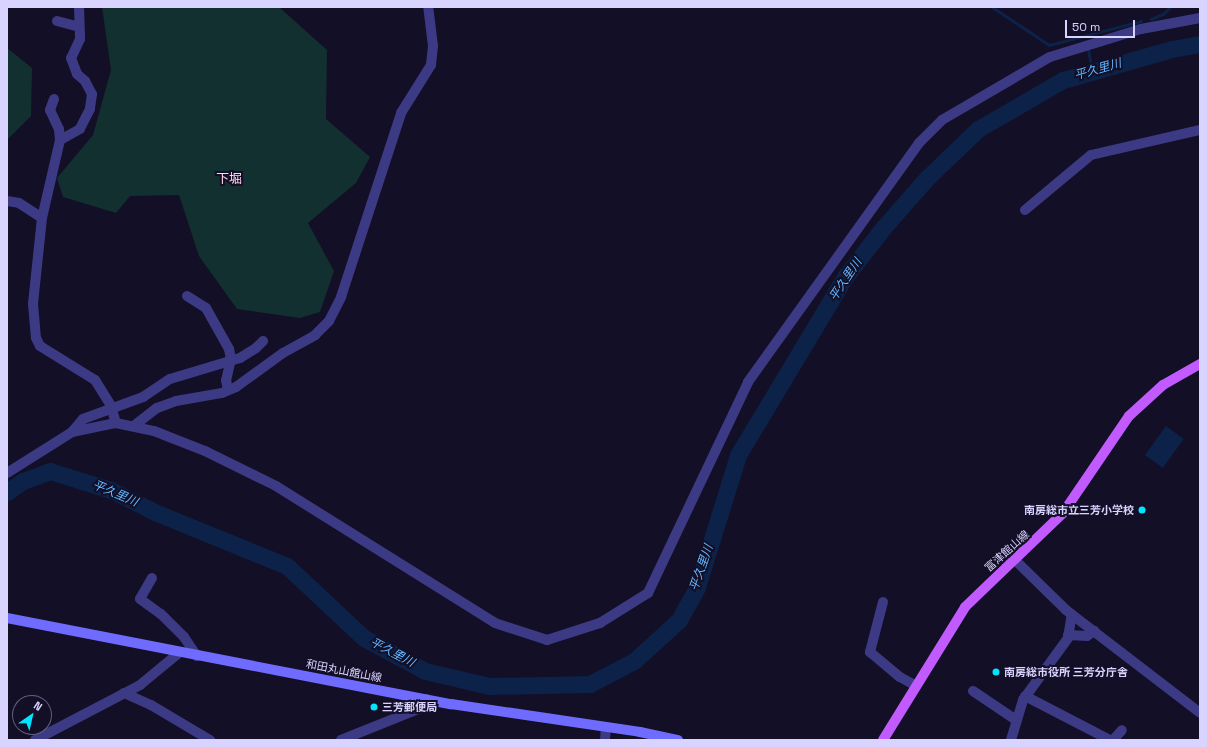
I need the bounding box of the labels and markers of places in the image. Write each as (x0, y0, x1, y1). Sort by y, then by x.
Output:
place label: 南房総市立三芳小学校 (1024, 503, 1134, 517)
marker: 南房総市立三芳小学校 (1137, 505, 1147, 515)
place label: 南房総市役所 三芳分庁舎 (1004, 665, 1128, 679)
marker: 南房総市役所 三芳分庁舎 (991, 667, 1001, 677)
place label: 三芳郵便局 (382, 700, 437, 714)
marker: 三芳郵便局 (369, 702, 379, 712)

